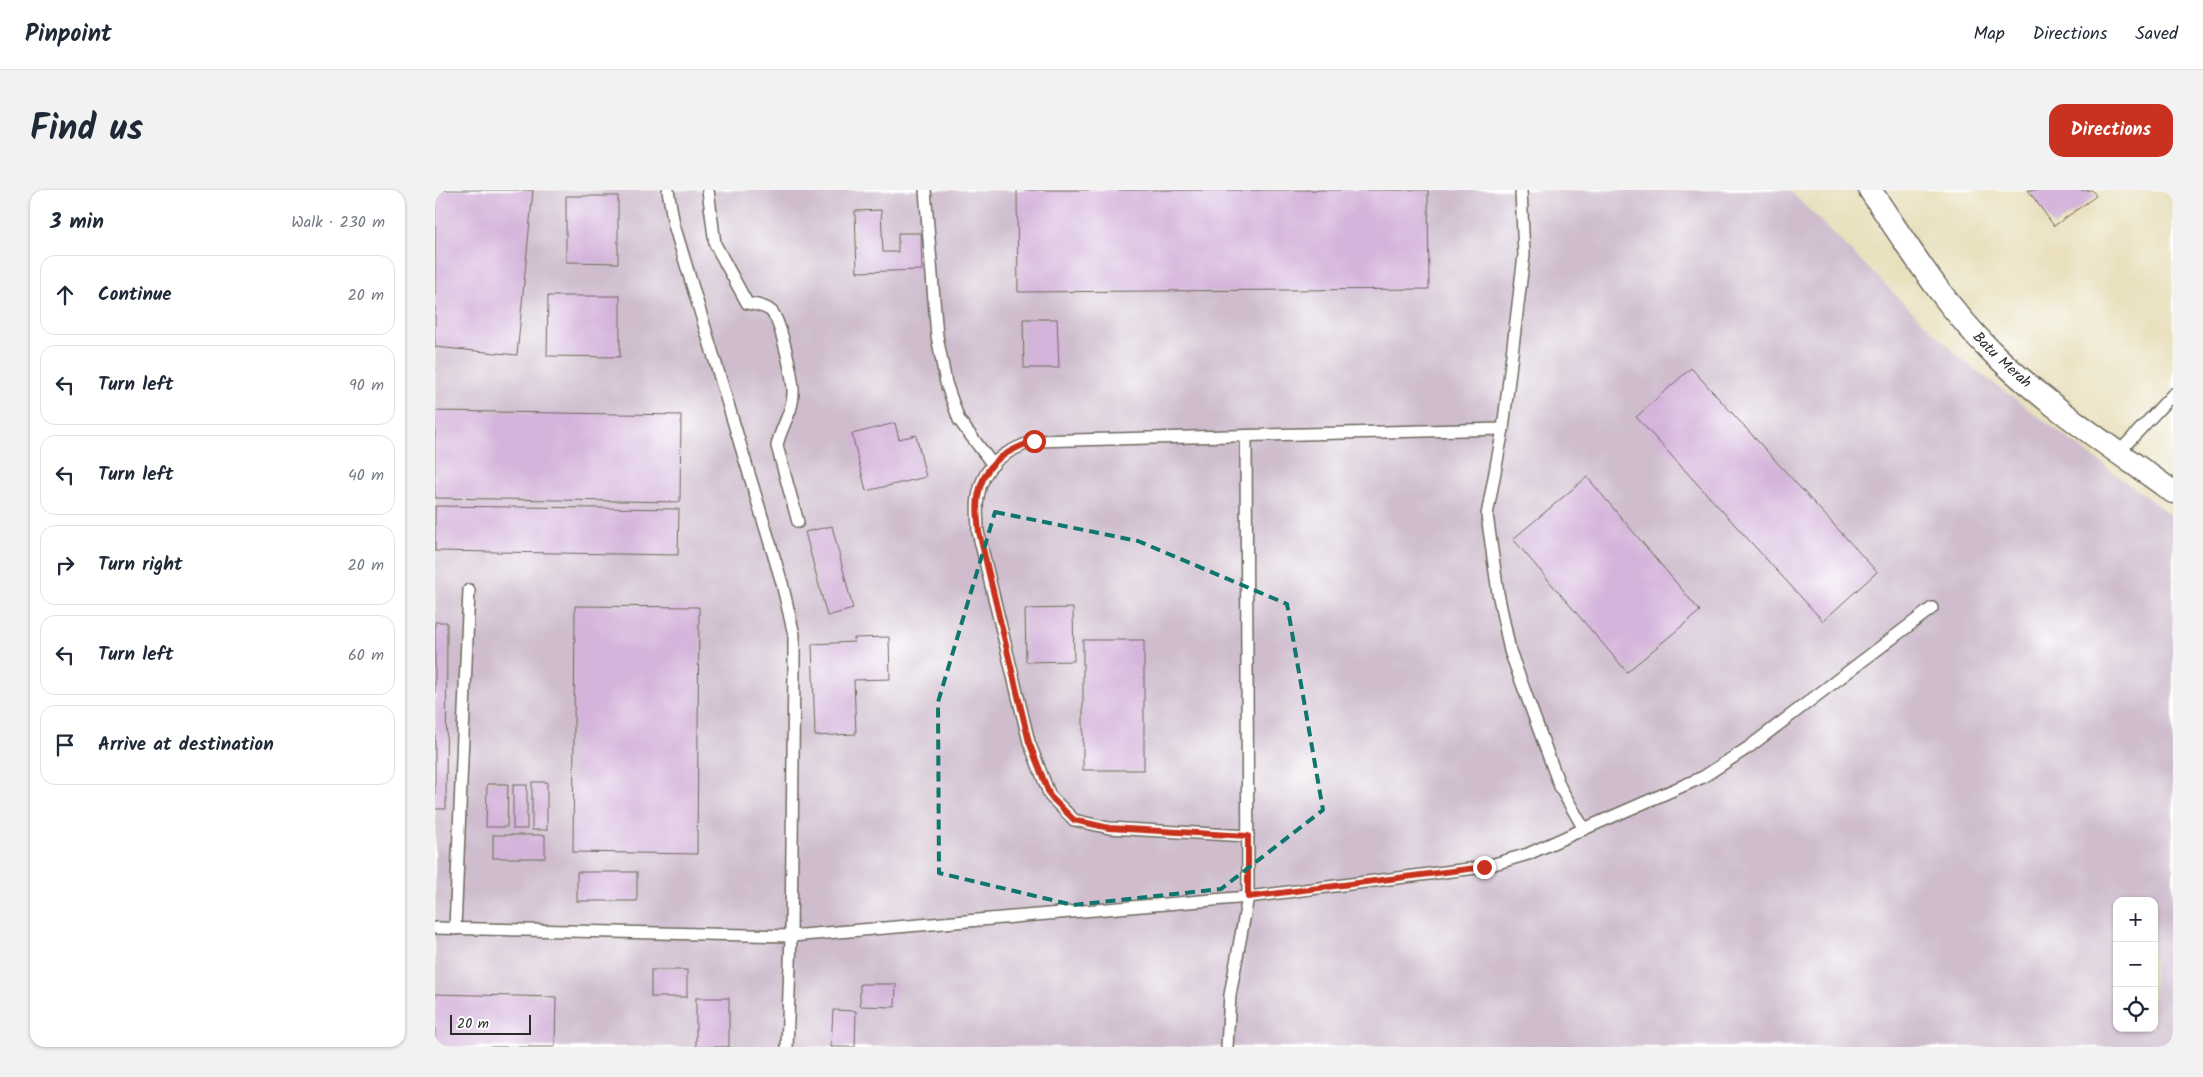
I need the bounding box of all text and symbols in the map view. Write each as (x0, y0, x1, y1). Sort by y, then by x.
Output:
text: Pinpoint (25, 15, 112, 54)
text: Map (1973, 20, 2005, 49)
text: Directions (2033, 20, 2107, 49)
text: Saved (2135, 20, 2178, 49)
text: Find us (30, 102, 143, 158)
button: Directions (2049, 104, 2173, 157)
text: 3 min (50, 206, 104, 239)
text: Walk · 230 m (291, 210, 385, 235)
text: Continue (98, 280, 171, 310)
icon: ahead (51, 281, 79, 309)
text: 20 m (348, 283, 384, 308)
street label: Batu Merah (1966, 326, 2037, 395)
text: Turn left (98, 370, 173, 400)
icon: left (51, 371, 79, 399)
text: 90 m (349, 373, 384, 398)
route start (1023, 430, 1046, 453)
text: Turn left (98, 460, 173, 490)
icon: left (51, 461, 79, 489)
text: 40 m (348, 463, 384, 488)
text: Turn right (98, 550, 183, 580)
icon: right (51, 551, 79, 579)
text: 20 m (348, 553, 384, 578)
text: Turn left (98, 640, 173, 670)
icon: left (51, 641, 79, 669)
text: 60 m (348, 643, 384, 668)
text: Arrive at destination (98, 730, 274, 760)
icon: arrive (51, 731, 79, 759)
route end (1473, 856, 1496, 879)
map controls (2113, 897, 2158, 1032)
button: + (2113, 897, 2158, 942)
button: − (2113, 942, 2158, 987)
button: locate (2113, 987, 2158, 1032)
scale bar (450, 1012, 531, 1035)
text: 20 m (457, 1013, 489, 1035)

